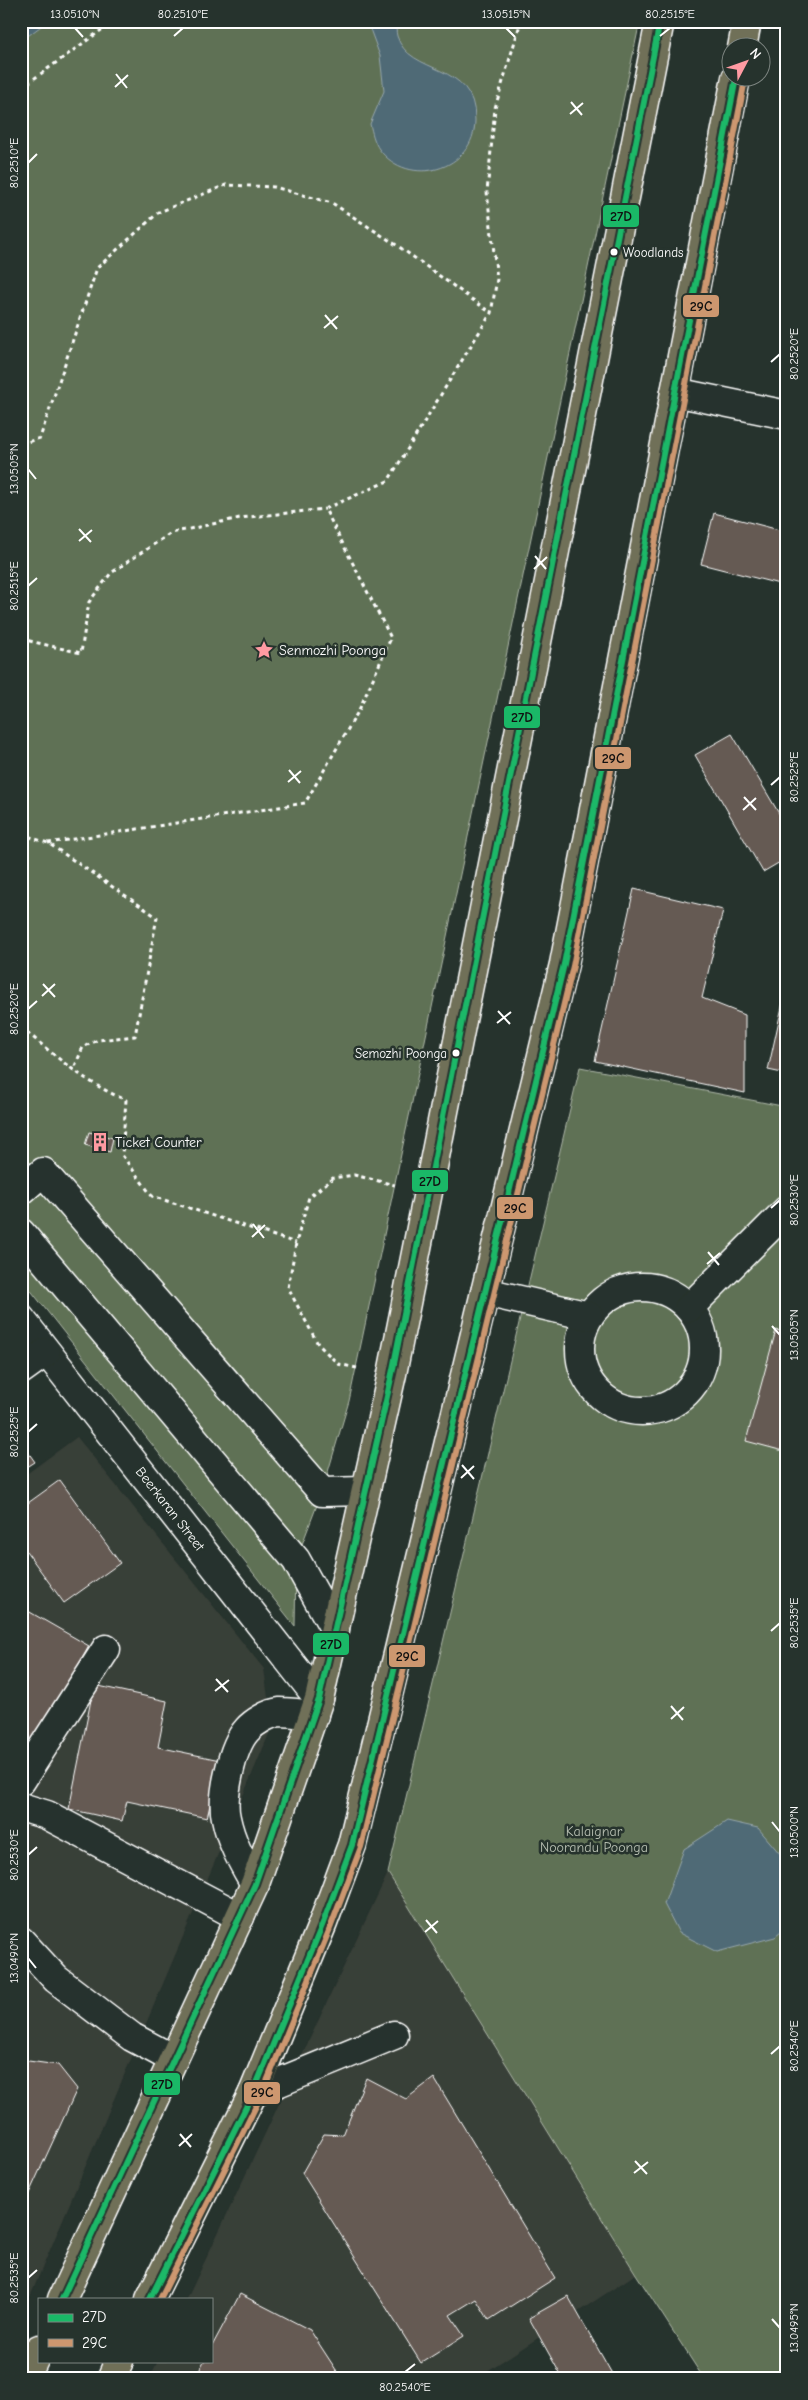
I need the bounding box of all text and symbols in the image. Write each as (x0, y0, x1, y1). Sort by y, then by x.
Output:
text: 13.0510°N (50, 7, 100, 21)
text: 80.2510°E (158, 7, 208, 21)
text: 13.0515°N (482, 7, 530, 21)
text: 80.2515°E (645, 7, 695, 21)
north arrow (720, 38, 770, 88)
text: N (746, 45, 765, 63)
text: 80.2510°E (7, 138, 21, 188)
line badge: 27D (602, 204, 640, 228)
text: 27D (610, 208, 632, 225)
place label: Woodlands (623, 245, 683, 260)
marker: Woodlands (609, 247, 619, 257)
line badge: 29C (682, 294, 720, 318)
text: 29C (690, 298, 713, 315)
text: 80.2520°E (787, 328, 801, 380)
text: 13.0505°N (7, 443, 21, 495)
text: 80.2515°E (7, 561, 21, 611)
place icon: Senmozhi Poonga (253, 639, 275, 661)
place label: Senmozhi Poonga (279, 642, 386, 659)
line badge: 27D (503, 705, 541, 729)
text: 27D (511, 709, 533, 726)
line badge: 29C (594, 746, 632, 770)
text: 29C (602, 750, 625, 767)
text: 80.2525°E (787, 751, 801, 803)
text: 80.2520°E (7, 983, 21, 1035)
place label: Semozhi Poonga (355, 1046, 447, 1061)
marker: Semozhi Poonga (451, 1048, 461, 1058)
building icon: Ticket Counter (89, 1131, 111, 1153)
place label: Ticket Counter (115, 1134, 202, 1151)
line badge: 27D (411, 1169, 449, 1193)
text: 27D (419, 1173, 441, 1190)
text: 80.2530°E (787, 1174, 801, 1226)
line badge: 29C (496, 1196, 534, 1220)
text: 29C (504, 1200, 527, 1217)
text: 13.0505°N (787, 1309, 801, 1361)
text: 80.2525°E (7, 1406, 21, 1458)
street label: Beerkaran Street (132, 1464, 209, 1555)
text: 80.2535°E (787, 1598, 801, 1648)
line badge: 27D (312, 1632, 350, 1656)
text: 27D (320, 1636, 342, 1653)
line badge: 29C (388, 1644, 426, 1668)
text: 29C (396, 1648, 419, 1665)
text: 13.0500°N (787, 1806, 801, 1858)
park label: Kalaignar Noorandu Poonga (540, 1823, 648, 1856)
text: 80.2530°E (7, 1829, 21, 1881)
text: 13.0490°N (7, 1933, 21, 1983)
text: 80.2540°E (787, 2020, 801, 2072)
line badge: 27D (143, 2072, 181, 2096)
text: 27D (151, 2076, 173, 2093)
line badge: 29C (243, 2081, 281, 2105)
text: 29C (251, 2084, 274, 2101)
text: 80.2535°E (7, 2253, 21, 2303)
legend (38, 2298, 212, 2362)
text: 13.0495°N (787, 2303, 801, 2353)
text: 27D (82, 2308, 106, 2326)
text: 29C (82, 2334, 107, 2352)
text: 80.2540°E (379, 2380, 431, 2394)

